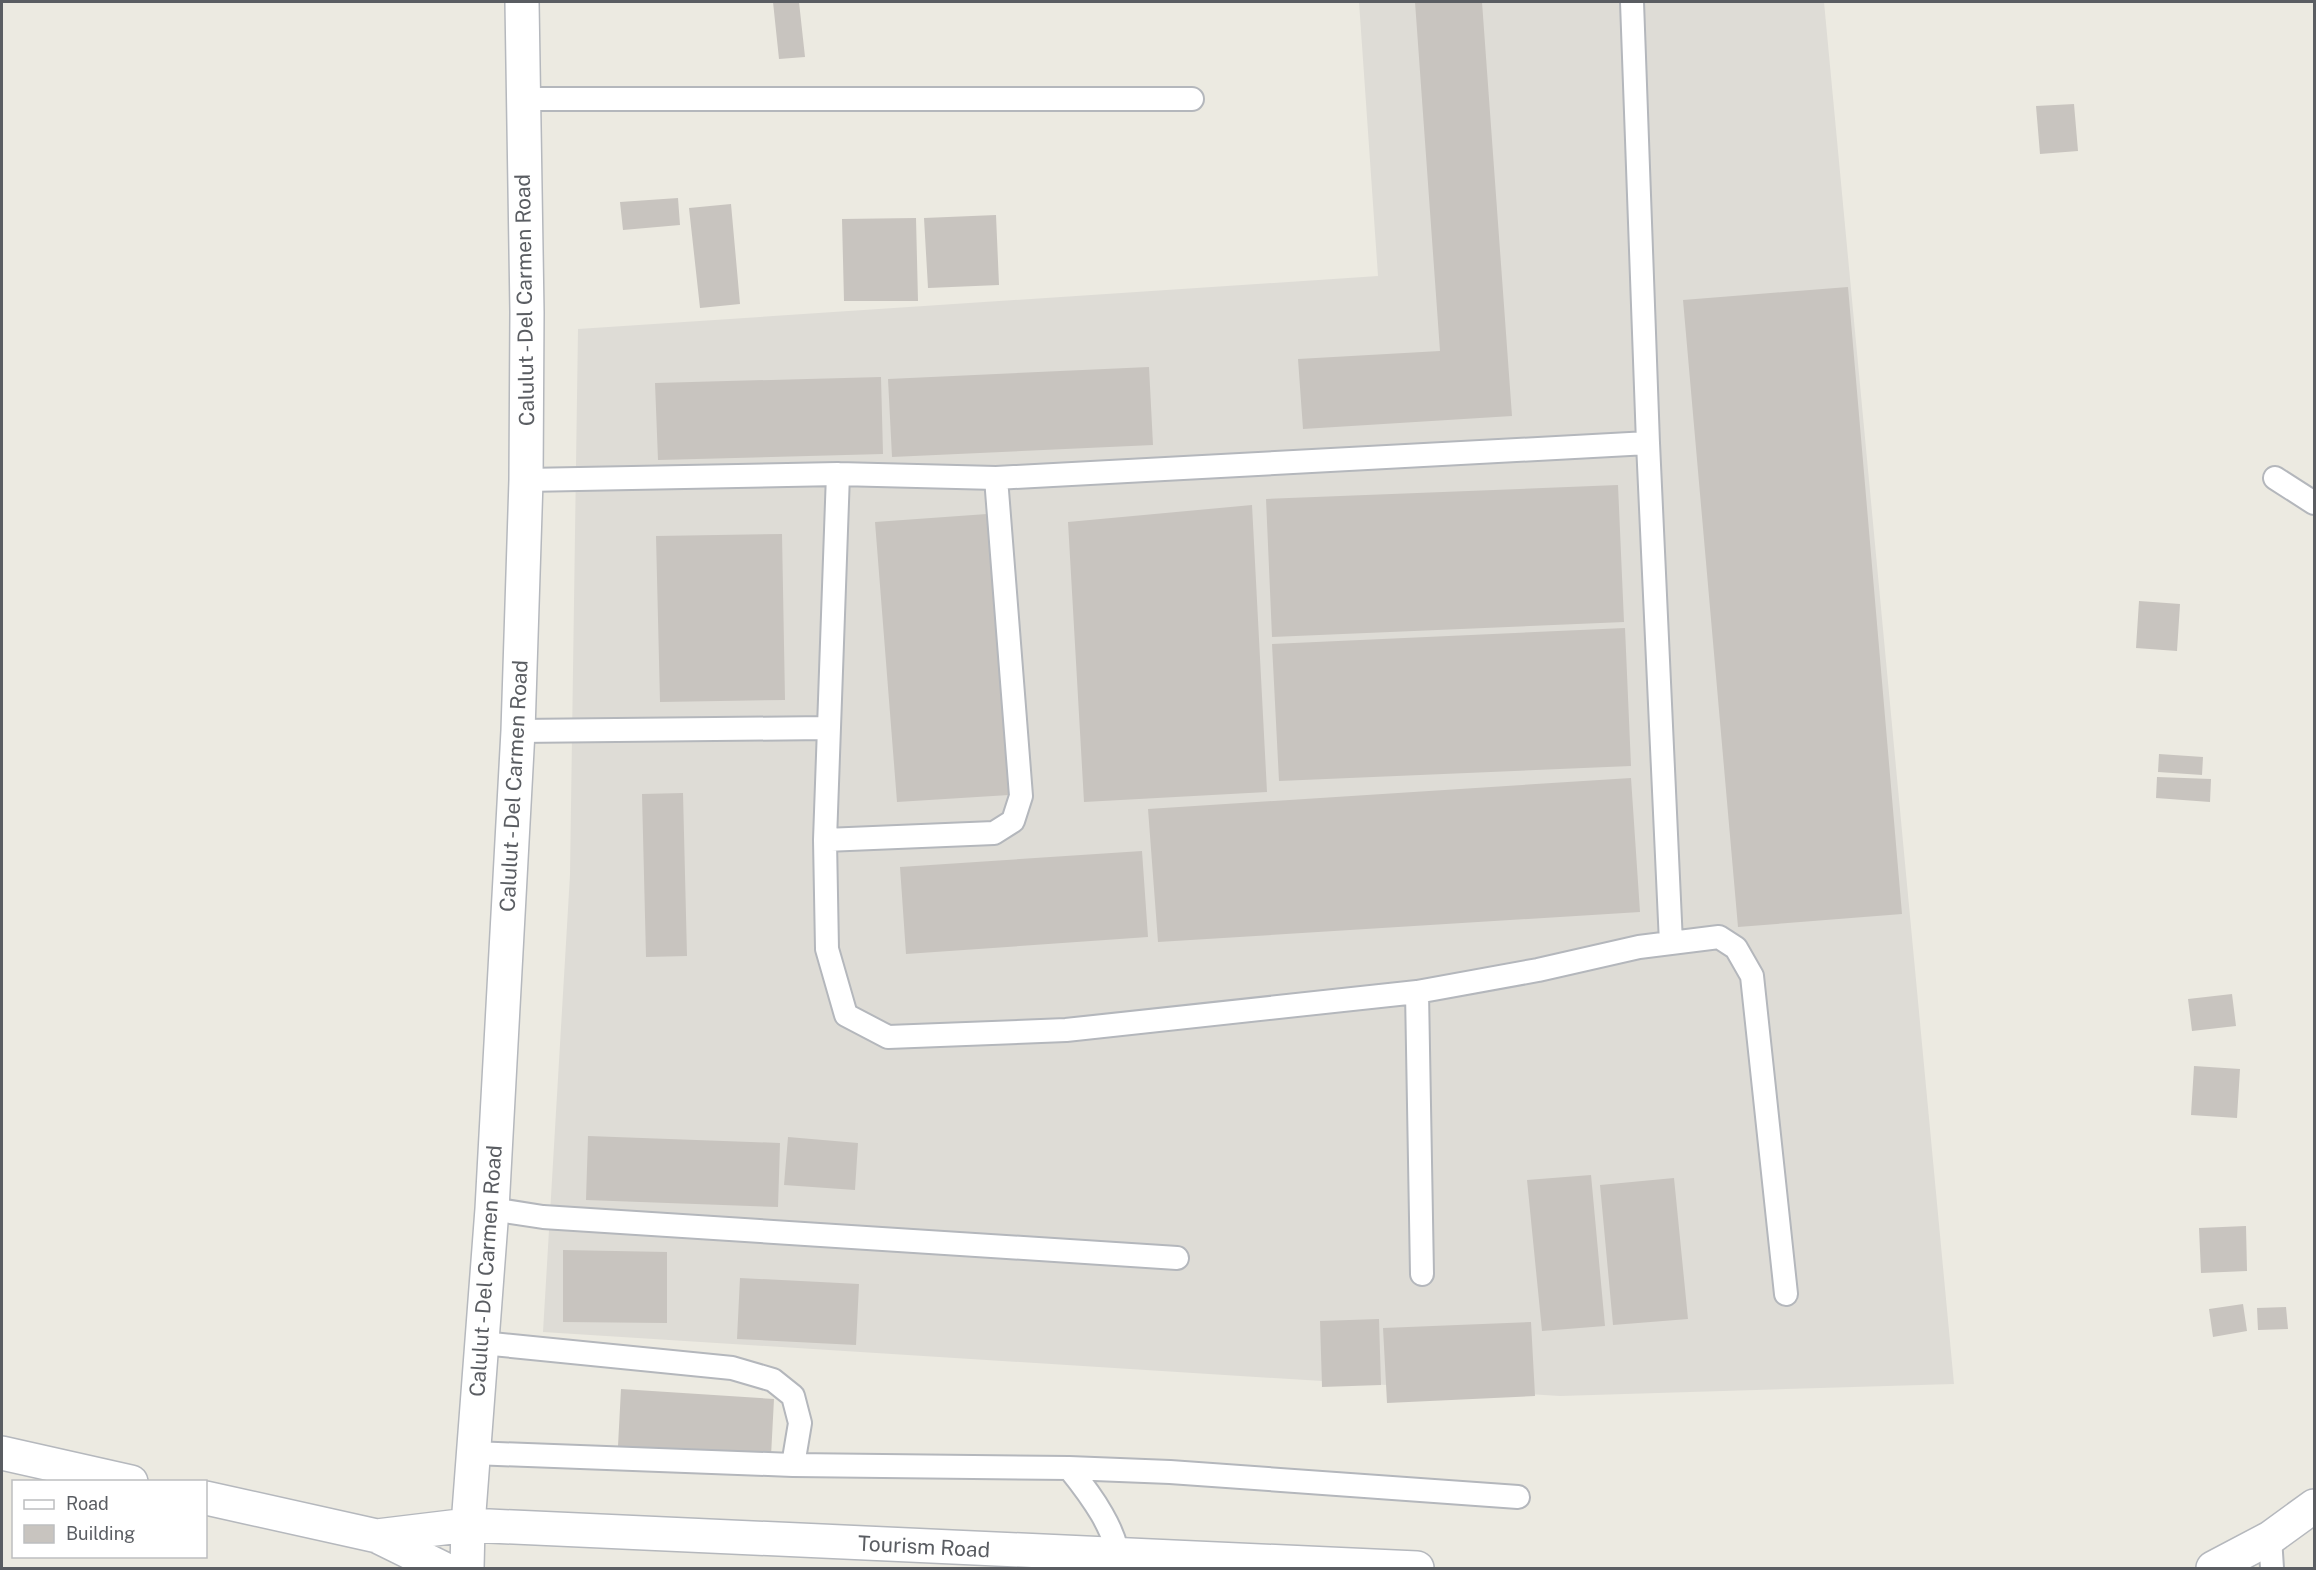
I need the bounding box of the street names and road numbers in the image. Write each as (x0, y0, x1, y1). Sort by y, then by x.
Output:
street label: Calulut - Del Carmen Road (510, 174, 539, 426)
street label: Calulut - Del Carmen Road (494, 659, 533, 912)
street label: Calulut - Del Carmen Road (464, 1144, 507, 1398)
street label: Tourism Road (857, 1531, 991, 1562)

